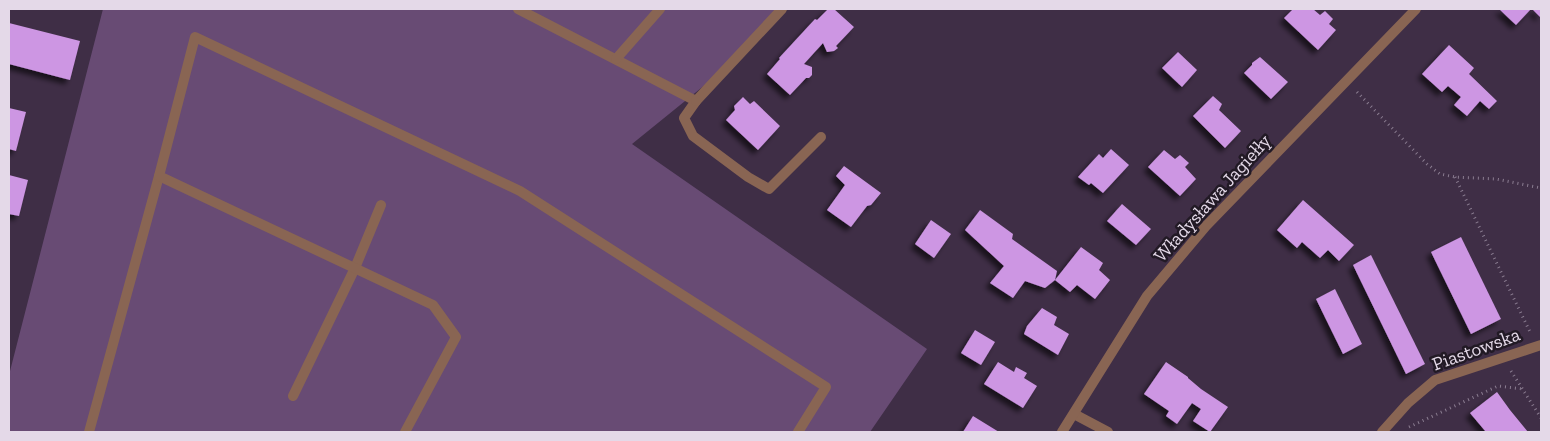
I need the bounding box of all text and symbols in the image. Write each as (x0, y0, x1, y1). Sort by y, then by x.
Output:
street label: Władysława Jagiełły (1149, 129, 1276, 267)
street label: Piastowska (1429, 322, 1523, 376)

